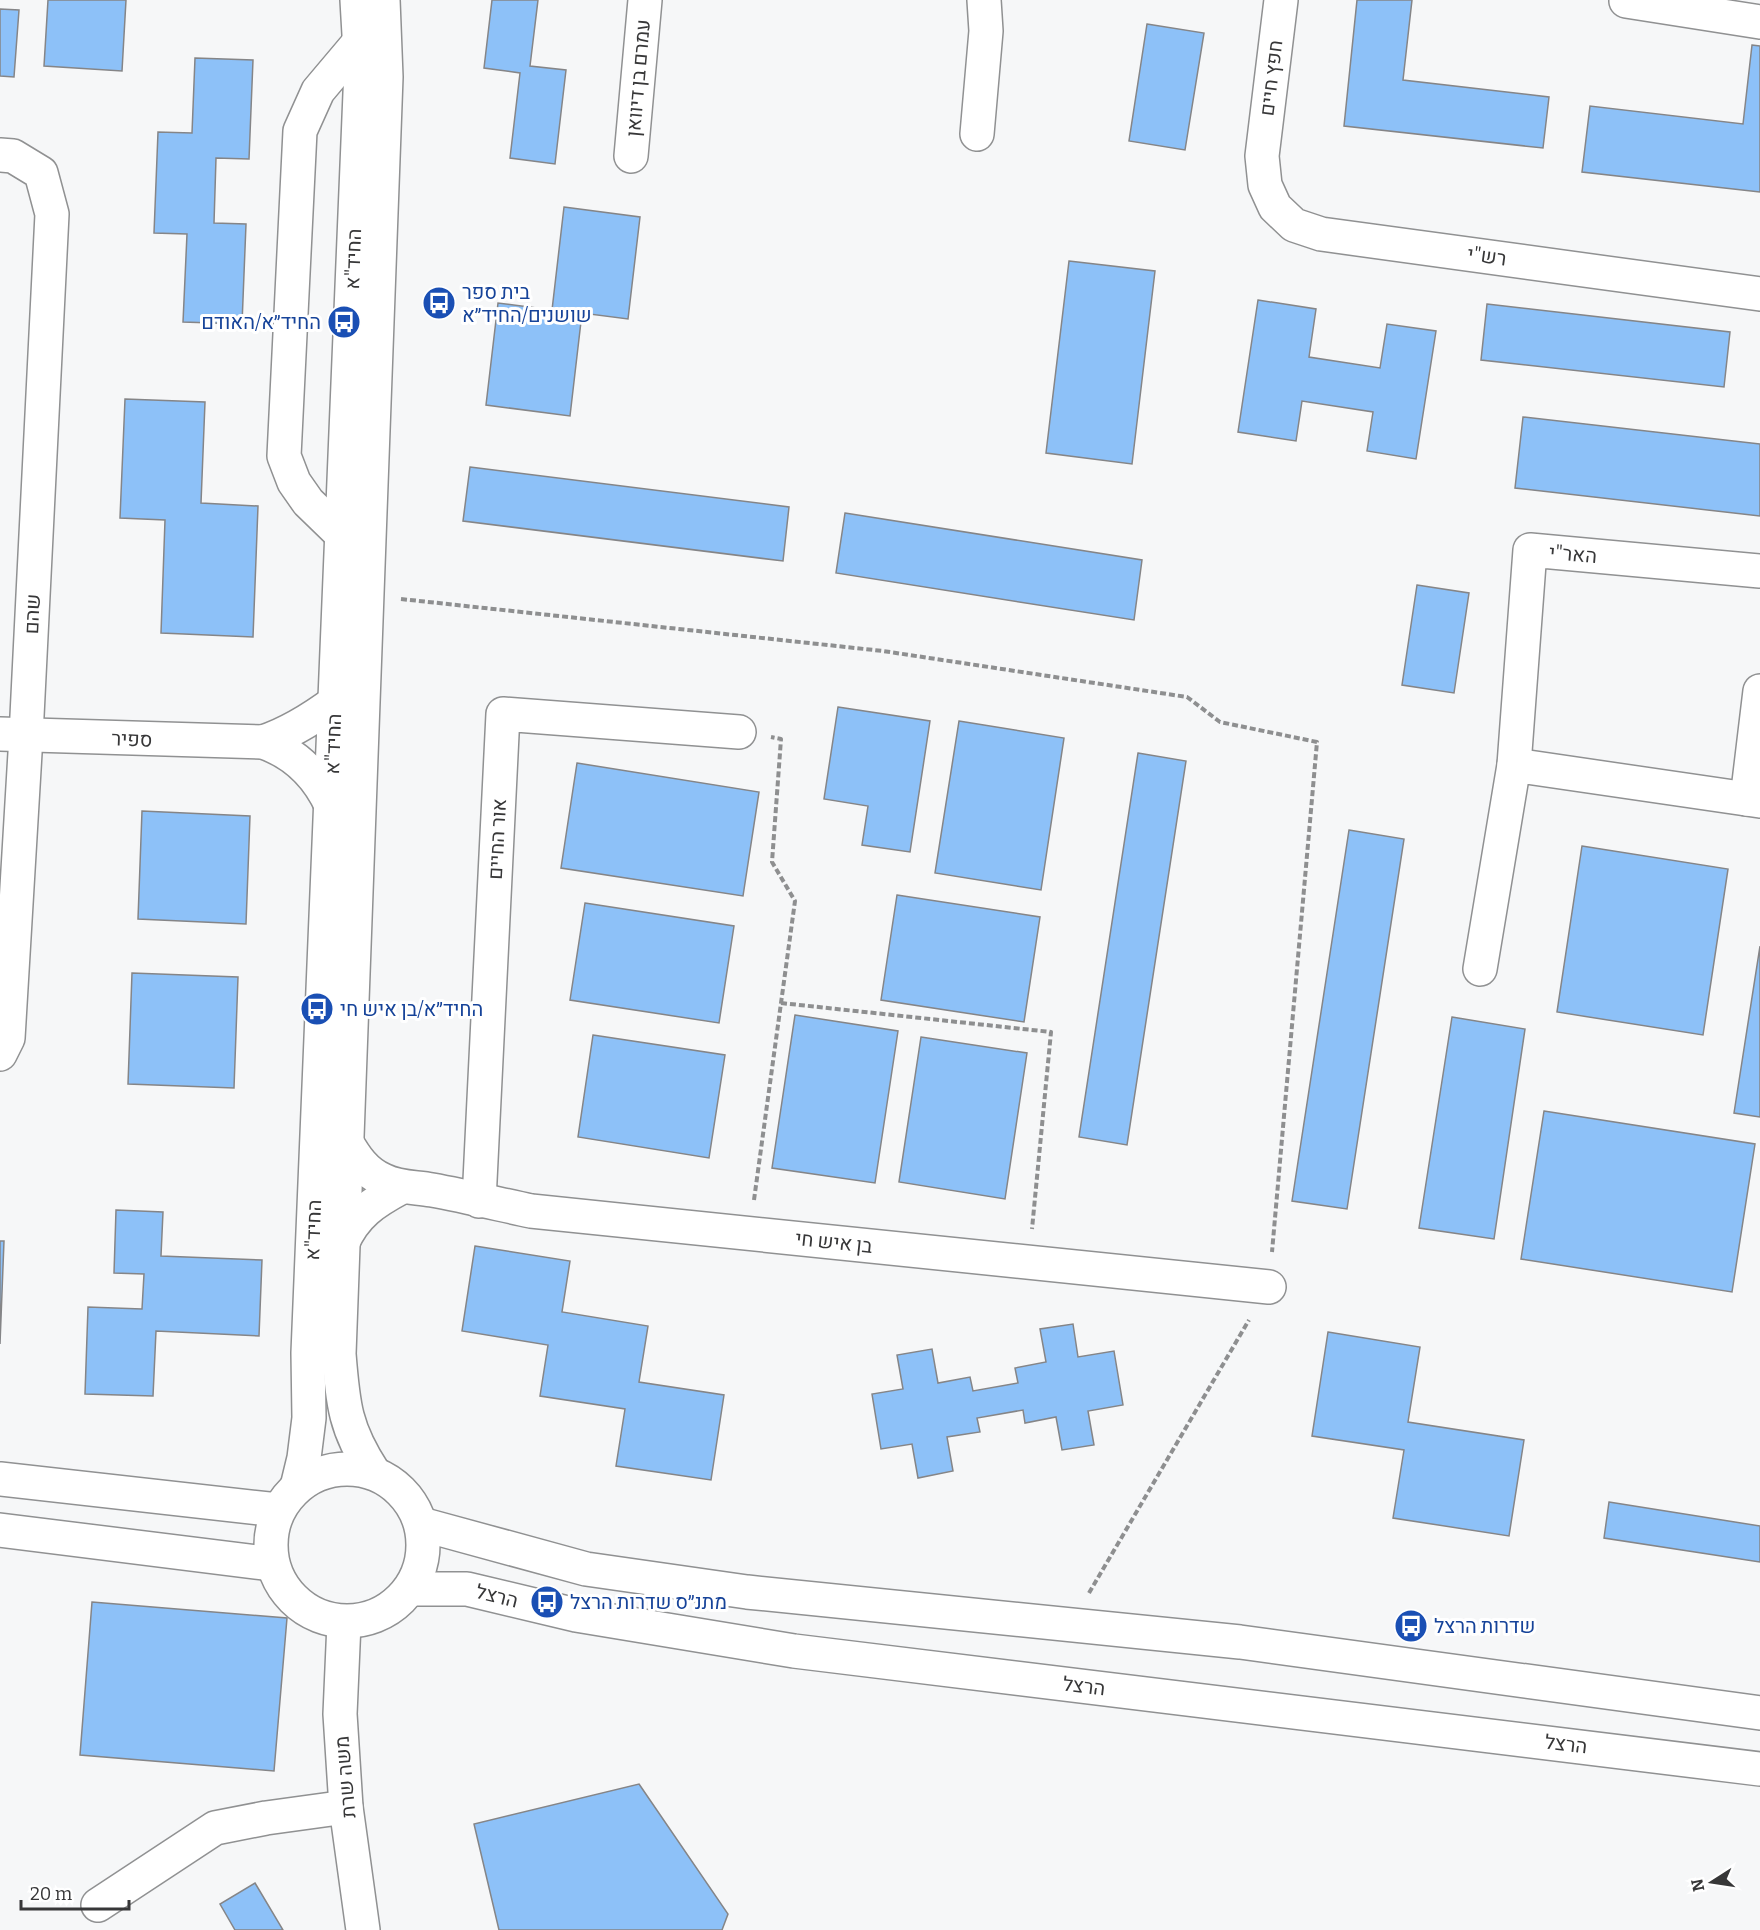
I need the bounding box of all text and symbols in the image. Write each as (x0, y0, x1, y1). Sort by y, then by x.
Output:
street label: עמרם בן דיוואן (621, 18, 655, 138)
street label: חפץ חיים (1254, 39, 1288, 117)
street label: החיד"א (340, 228, 366, 290)
street label: רש"י (1466, 241, 1508, 271)
place label: בית ספר שושנים/החיד״א (462, 280, 592, 327)
bus stop icon: בית ספר שושנים/החיד״א (421, 285, 457, 321)
bus stop icon: החיד״א/האודם (326, 304, 362, 340)
place label: החיד״א/האודם (201, 310, 321, 334)
street label: האר"י (1548, 540, 1598, 568)
street label: שהם (19, 593, 45, 635)
street label: החיד"א (320, 713, 346, 775)
street label: ספיר (111, 726, 153, 752)
street label: אור החיים (483, 798, 511, 880)
bus stop icon: החיד״א/בן איש חי (299, 991, 335, 1027)
place label: החיד״א/בן איש חי (340, 997, 483, 1021)
street label: החיד"א (300, 1199, 326, 1261)
street label: בן איש חי (794, 1226, 874, 1258)
street label: הרצל (473, 1579, 521, 1613)
bus stop icon: מתנ״ס שדרות הרצל (529, 1584, 565, 1620)
place label: מתנ״ס שדרות הרצל (570, 1590, 727, 1614)
bus stop icon: שדרות הרצל (1393, 1608, 1429, 1644)
place label: שדרות הרצל (1434, 1614, 1535, 1638)
street label: הרצל (1061, 1671, 1107, 1701)
street label: הרצל (1543, 1729, 1589, 1759)
street label: משה שרת (329, 1735, 361, 1819)
north arrow (1682, 1852, 1742, 1912)
scale bar (21, 1873, 129, 1911)
text: N (1687, 1877, 1708, 1893)
text: 20 m (30, 1883, 72, 1905)

